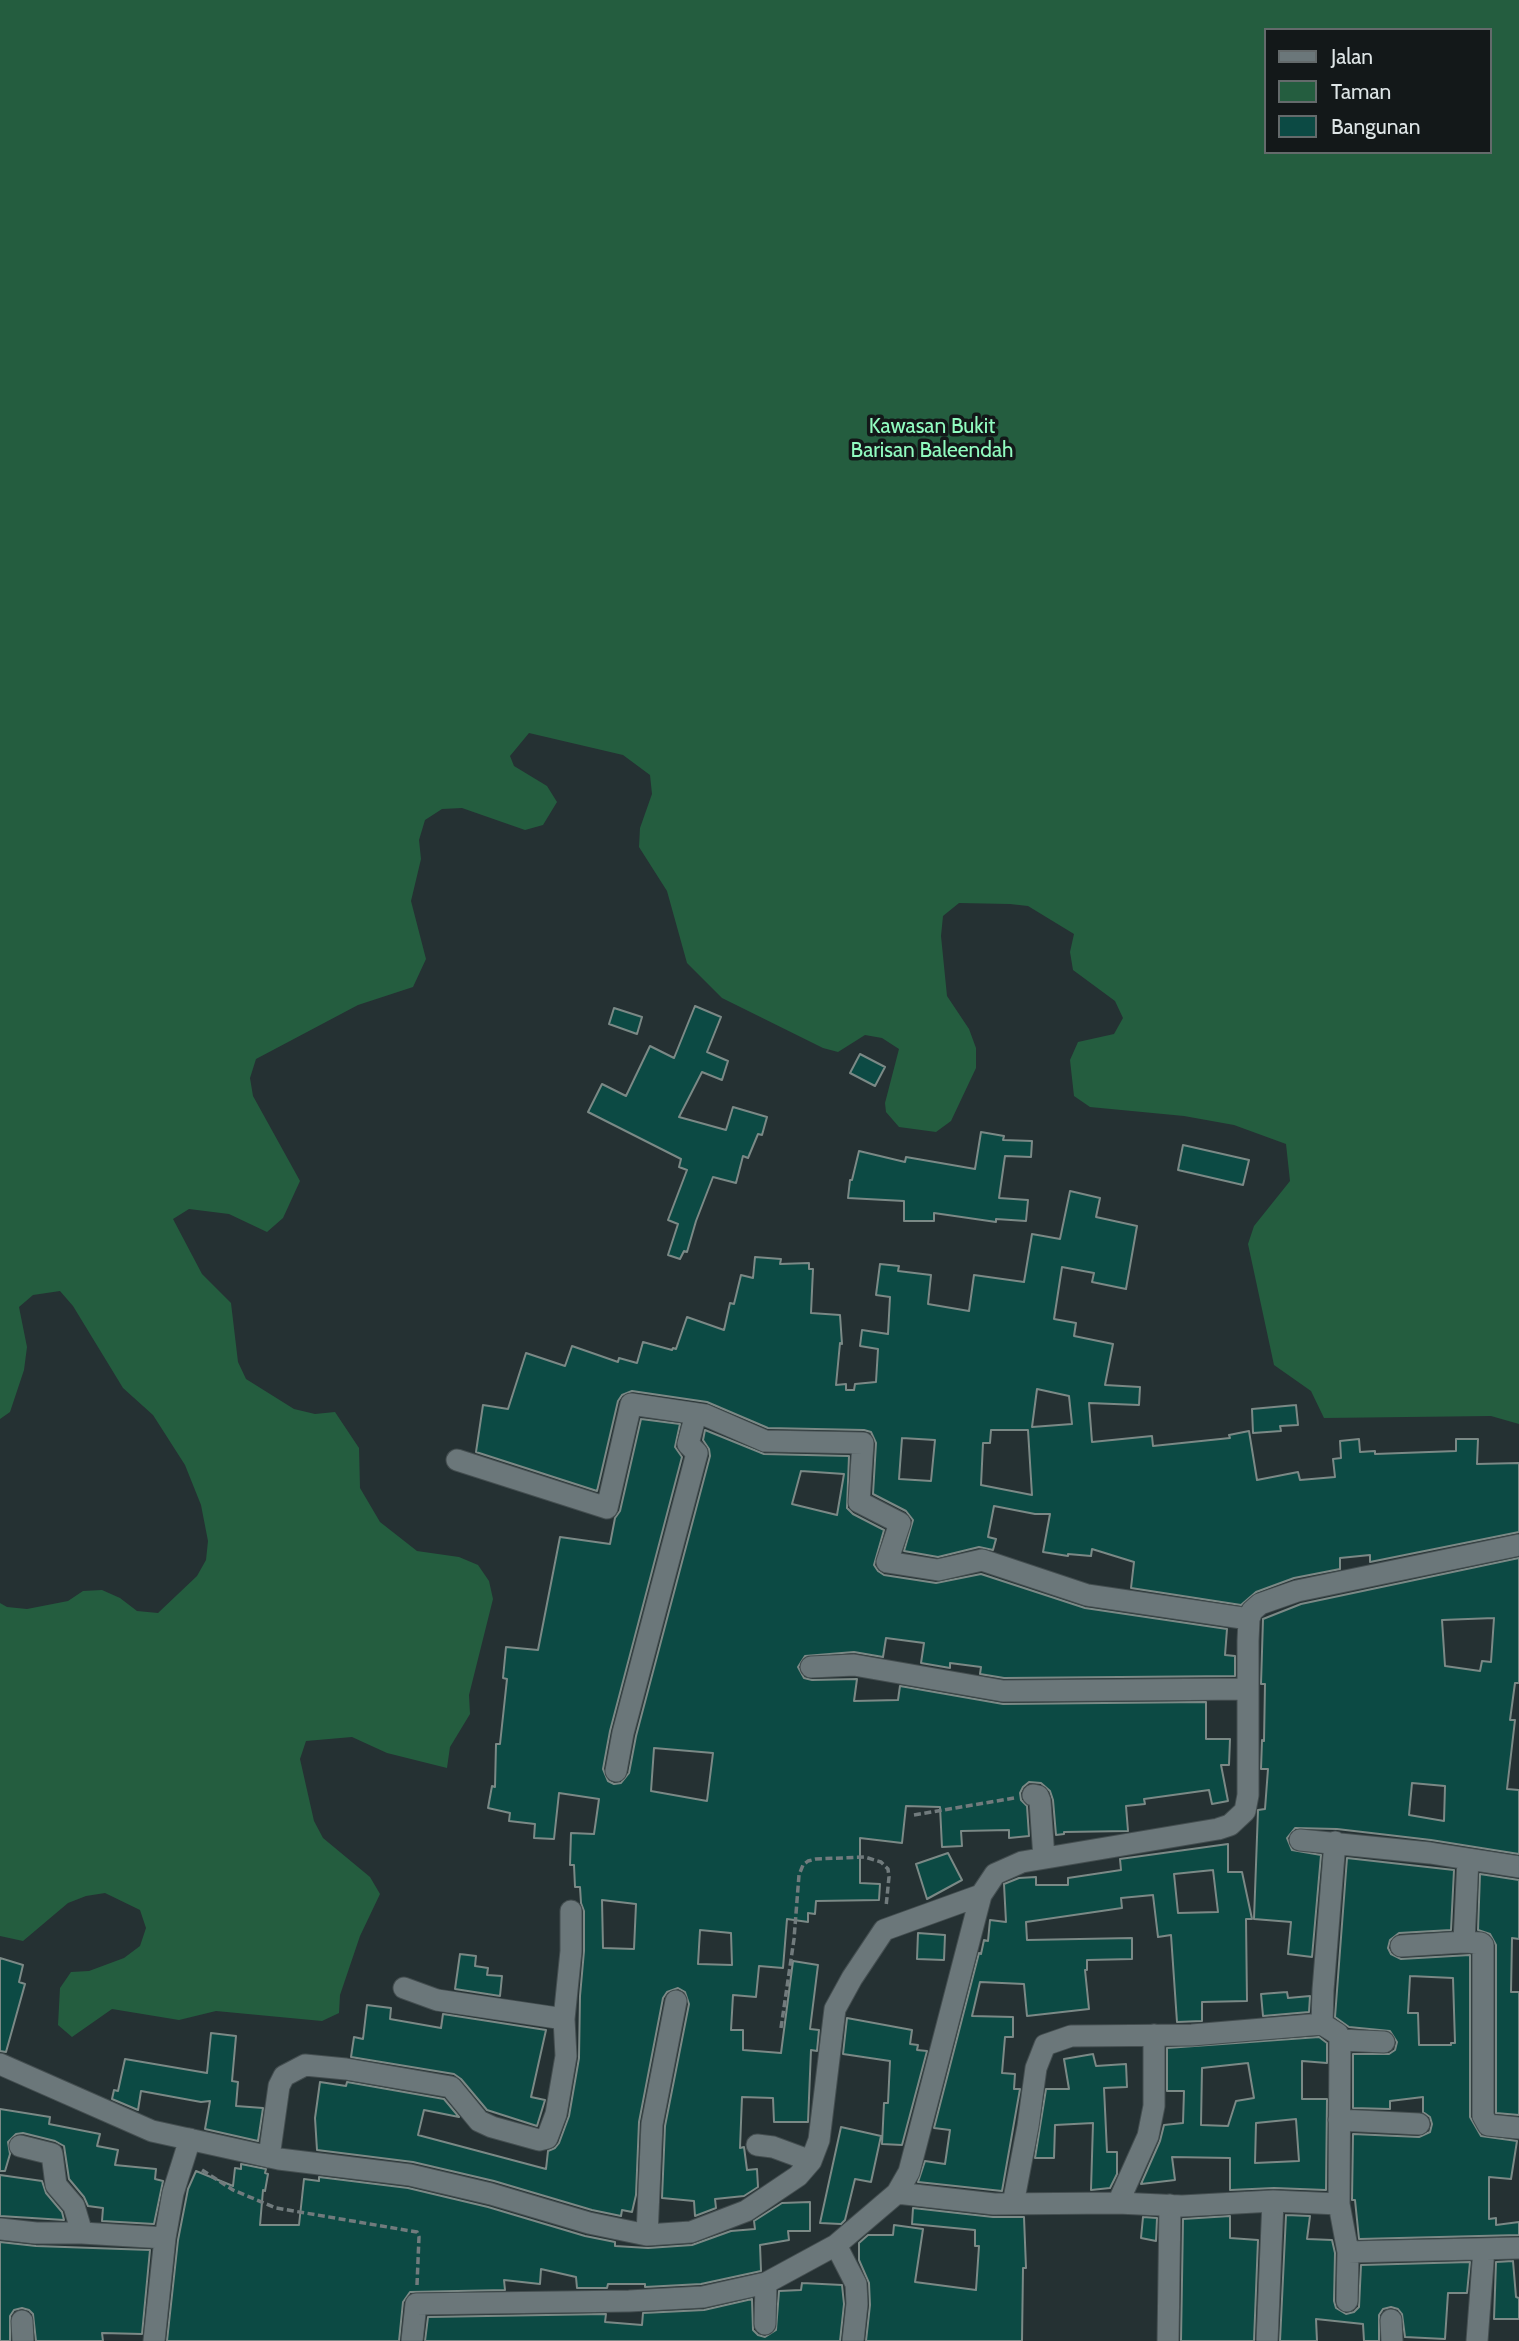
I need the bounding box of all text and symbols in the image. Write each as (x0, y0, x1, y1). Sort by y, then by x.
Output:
legend (1264, 28, 1491, 154)
text: Jalan (1331, 44, 1373, 69)
text: Taman (1331, 79, 1391, 104)
text: Bangunan (1331, 114, 1420, 139)
park label: Kawasan Bukit Barisan Baleendah (851, 414, 1013, 464)

